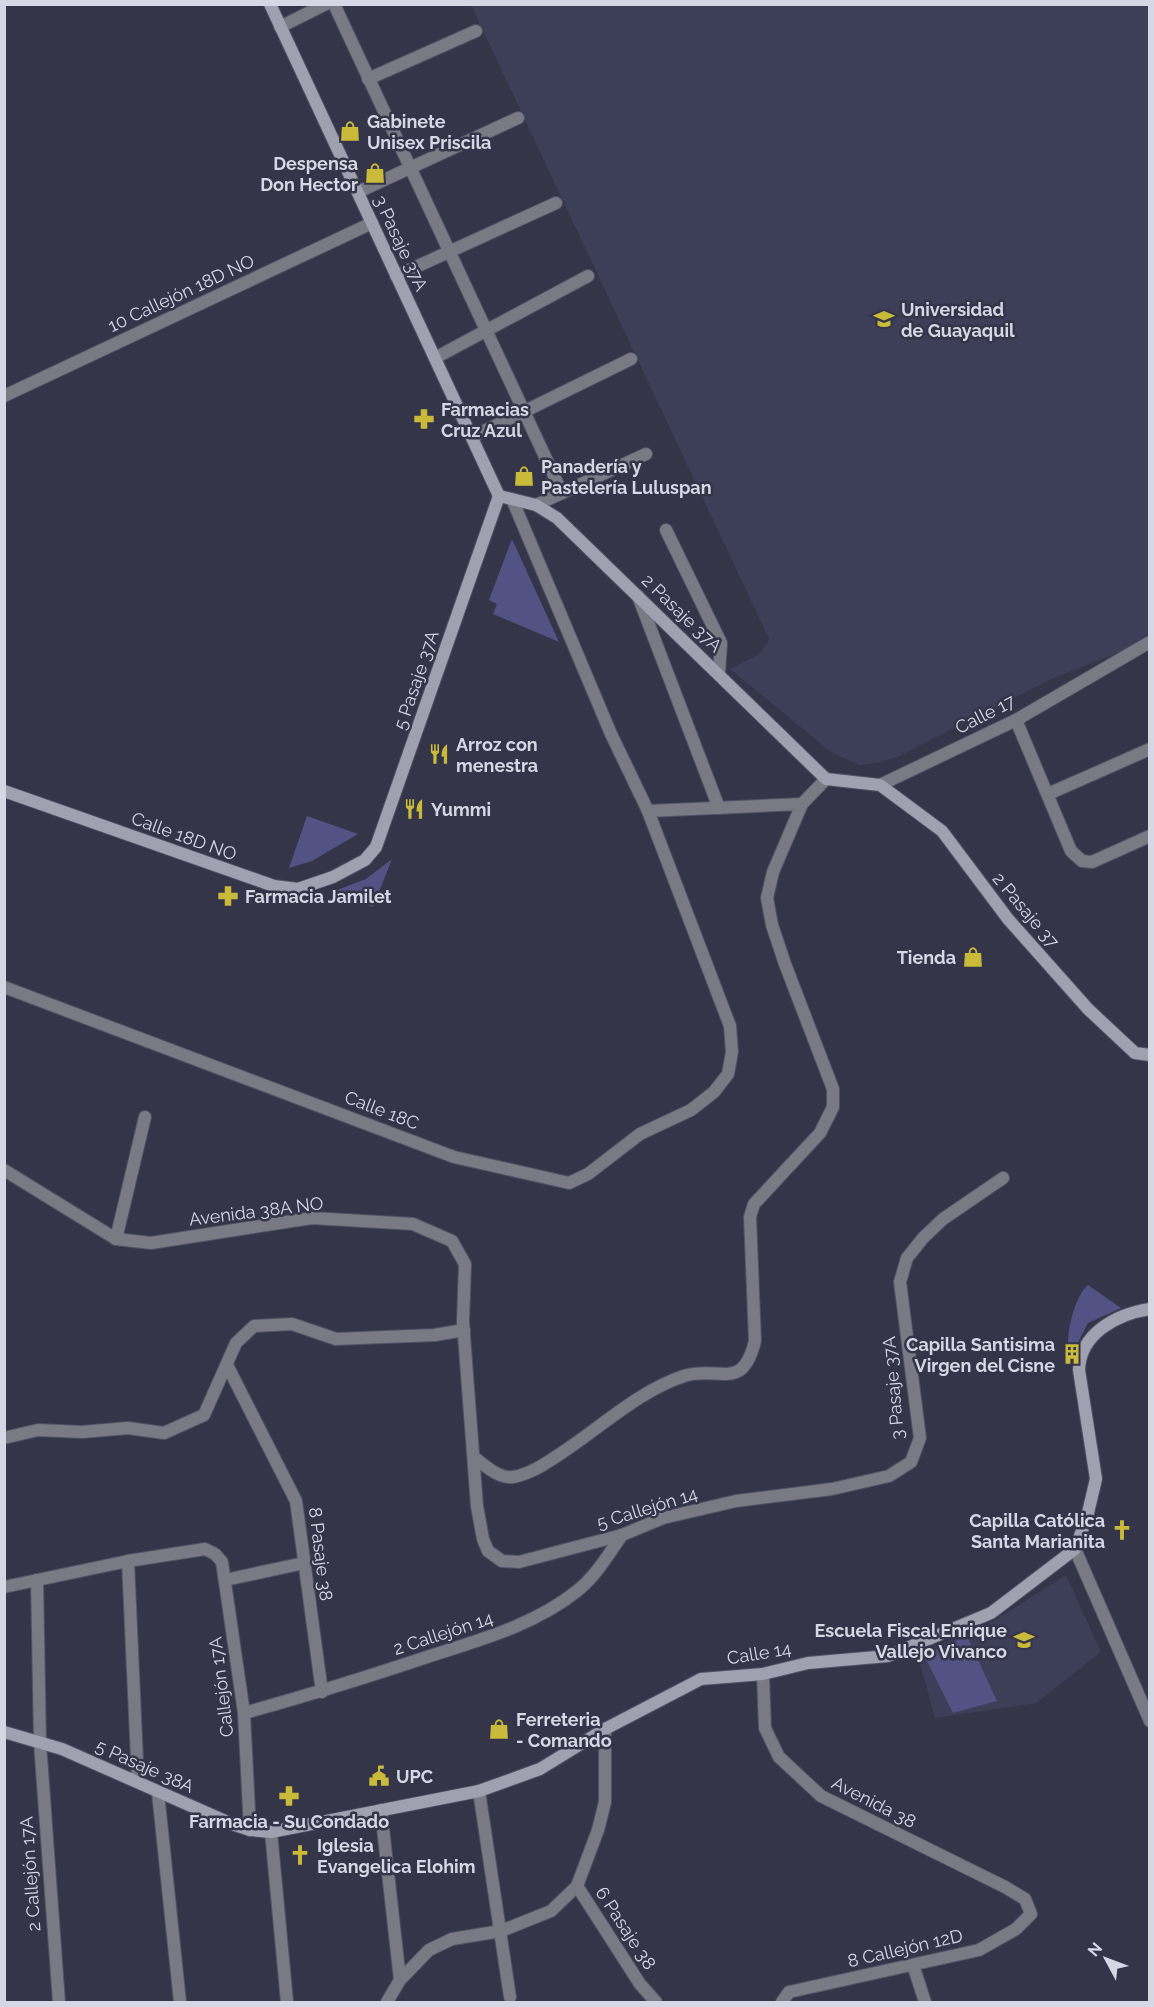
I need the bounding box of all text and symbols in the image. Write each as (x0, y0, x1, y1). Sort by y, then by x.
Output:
place label: Gabinete Unisex Priscila (367, 111, 491, 153)
shop icon: Gabinete Unisex Priscila (338, 119, 362, 143)
place label: Despensa Don Hector (260, 153, 358, 195)
shop icon: Despensa Don Hector (363, 161, 387, 185)
street label: 3 Pasaje 37A (370, 192, 432, 294)
street label: 10 Callejón 18D NO (105, 250, 257, 336)
place label: Universidad de Guayaquil (901, 299, 1015, 341)
school or university icon: Universidad de Guayaquil (872, 307, 896, 331)
place label: Farmacias Cruz Azul (441, 399, 529, 441)
pharmacy icon: Farmacias Cruz Azul (412, 407, 436, 431)
place label: Panadería y Pastelería Luluspan (541, 456, 712, 498)
shop icon: Panadería y Pastelería Luluspan (512, 464, 536, 488)
street label: 2 Pasaje 37A (638, 570, 726, 656)
street label: 5 Pasaje 37A (389, 628, 443, 732)
street label: Calle 17 (952, 690, 1019, 738)
place label: Arroz con menestra (456, 734, 538, 776)
restaurant icon: Arroz con menestra (427, 742, 451, 766)
restaurant icon: Yummi (402, 797, 426, 821)
place label: Yummi (431, 799, 491, 820)
street label: Calle 18D NO (129, 807, 239, 865)
street label: 2 Pasaje 37 (988, 868, 1064, 952)
pharmacy icon: Farmacia Jamilet (216, 884, 240, 908)
place label: Farmacia Jamilet (245, 886, 392, 907)
shop icon: Tienda (961, 945, 985, 969)
place label: Tienda (897, 947, 956, 968)
street label: Calle 18C (342, 1086, 422, 1134)
street label: Avenida 38A NO (188, 1192, 324, 1230)
place label: Capilla Santisima Virgen del Cisne (906, 1334, 1055, 1376)
street label: 3 Pasaje 37A (878, 1336, 908, 1440)
building icon: Capilla Santisima Virgen del Cisne (1060, 1342, 1084, 1366)
street label: 5 Callejón 14 (594, 1483, 700, 1533)
street label: 8 Pasaje 38 (305, 1506, 337, 1602)
place label: Capilla Católica Santa Marianita (969, 1510, 1105, 1552)
church icon: Capilla Católica Santa Marianita (1110, 1518, 1134, 1542)
street label: 2 Callejón 14 (390, 1607, 496, 1659)
place label: Escuela Fiscal Enrique Vallejo Vivanco (815, 1620, 1007, 1662)
school or university icon: Escuela Fiscal Enrique Vallejo Vivanco (1012, 1628, 1036, 1652)
street label: Callejón 17A (204, 1636, 238, 1738)
street label: Calle 14 (725, 1638, 793, 1668)
place label: Ferreteria - Comando (516, 1709, 612, 1751)
shop icon: Ferreteria - Comando (487, 1717, 511, 1741)
street label: 5 Pasaje 38A (93, 1735, 197, 1797)
public building icon: UPC (367, 1764, 391, 1788)
place label: UPC (396, 1766, 433, 1787)
street label: Avenida 38 (828, 1772, 920, 1832)
pharmacy icon: Farmacia - Su Condado (277, 1784, 301, 1808)
place label: Farmacia - Su Condado (189, 1811, 389, 1832)
street label: 2 Callejón 17A (16, 1816, 44, 1932)
place label: Iglesia Evangelica Elohim (317, 1835, 475, 1877)
church icon: Iglesia Evangelica Elohim (288, 1843, 312, 1867)
street label: 6 Pasaje 38 (592, 1883, 660, 1973)
street label: 8 Callejón 12D (845, 1925, 965, 1971)
north arrow (1076, 1929, 1136, 1989)
text: N (1084, 1939, 1106, 1960)

